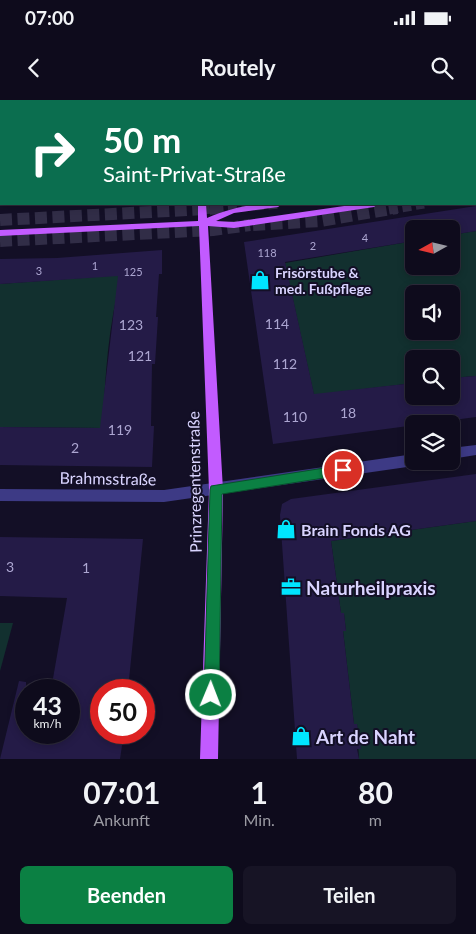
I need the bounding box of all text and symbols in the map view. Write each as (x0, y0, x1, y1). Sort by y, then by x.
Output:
text: 07:00 (25, 6, 74, 29)
icon: back (20, 54, 48, 82)
text: Routely (200, 54, 276, 81)
icon: search (428, 54, 456, 82)
text: 50 m (103, 118, 181, 160)
icon: right (20, 120, 85, 185)
text: Saint-Privat-Straße (103, 160, 286, 187)
north arrow (405, 220, 460, 275)
map controls (405, 220, 460, 470)
house number: 4 (362, 231, 369, 244)
house number: 2 (310, 239, 316, 252)
house number: 118 (257, 246, 277, 259)
house number: 1 (92, 259, 98, 272)
house number: 3 (36, 264, 42, 277)
place label: Frisörstube & med. Fußpflege (275, 264, 372, 297)
house number: 125 (123, 265, 143, 278)
shop icon: Frisörstube & med. Fußpflege (249, 269, 271, 291)
button: sound (405, 285, 460, 340)
house number: 114 (265, 315, 289, 332)
house number: 123 (119, 316, 143, 333)
house number: 121 (128, 347, 152, 364)
button: search (405, 350, 460, 405)
house number: 112 (273, 355, 297, 372)
house number: 18 (340, 404, 356, 421)
house number: 110 (283, 408, 307, 425)
street label: Prinzregentenstraße (183, 411, 205, 553)
button: layers (405, 415, 460, 470)
house number: 119 (108, 421, 132, 438)
house number: 2 (71, 439, 79, 456)
pin (322, 449, 364, 491)
icon: arrive (329, 456, 357, 484)
street label: Brahmsstraße (59, 468, 157, 488)
shop icon: Brain Fonds AG (275, 518, 297, 540)
place label: Brain Fonds AG (301, 520, 411, 539)
house number: 3 (6, 558, 14, 575)
house number: 1 (82, 559, 90, 576)
office icon: Naturheilpraxis (280, 576, 302, 598)
place label: Naturheilpraxis (306, 576, 436, 599)
position arrow (184, 668, 236, 720)
speed limit sign: 50 (90, 679, 155, 744)
text: 43 (33, 690, 62, 720)
text: km/h (33, 716, 62, 731)
shop icon: Art de Naht (290, 725, 312, 747)
place label: Art de Naht (315, 725, 415, 748)
text: 07:01 (83, 774, 160, 810)
text: 1 (251, 774, 268, 810)
text: 80 (358, 774, 393, 810)
text: Ankunft (94, 810, 150, 829)
text: Min. (244, 810, 275, 829)
text: m (369, 810, 382, 829)
button: Beenden (20, 866, 233, 924)
button: Teilen (243, 866, 456, 924)

